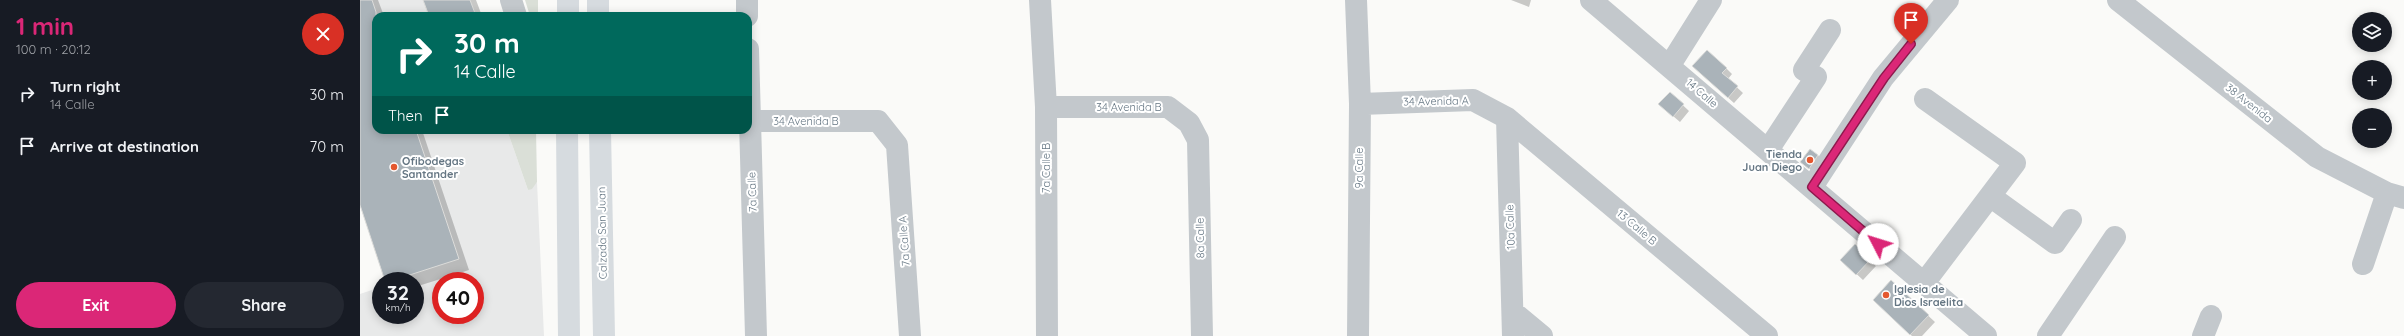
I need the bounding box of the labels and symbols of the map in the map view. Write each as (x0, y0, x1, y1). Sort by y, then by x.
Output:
pin (1894, 3, 1928, 44)
street label: 14 Calle (1683, 75, 1721, 111)
street label: 38 Avenida (2223, 80, 2275, 126)
street label: 34 Avenida A (1403, 93, 1469, 109)
street label: 34 Avenida B (1096, 100, 1162, 114)
street label: 34 Avenida B (773, 114, 839, 128)
street label: 7a Calle B (1039, 143, 1053, 193)
place label: Tienda Juan Diego (1742, 147, 1802, 174)
street label: 9a Calle (1352, 148, 1366, 188)
place label: Ofibodegas Santander (402, 154, 464, 181)
marker: Tienda Juan Diego (1805, 155, 1815, 165)
marker: Ofibodegas Santander (389, 162, 399, 172)
street label: 7a Calle (744, 172, 760, 212)
street label: Calzada San Juan (594, 187, 610, 279)
street label: 10a Calle (1502, 204, 1518, 250)
street label: 13 Calle B (1614, 206, 1660, 248)
street label: 7a Calle A (895, 215, 913, 267)
street label: 8a Calle (1193, 218, 1207, 258)
position arrow (1857, 223, 1899, 265)
speed limit sign: 40 (432, 272, 484, 324)
place label: Iglesia de Dios Israelita (1894, 282, 1963, 309)
marker: Iglesia de Dios Israelita (1881, 290, 1891, 300)

